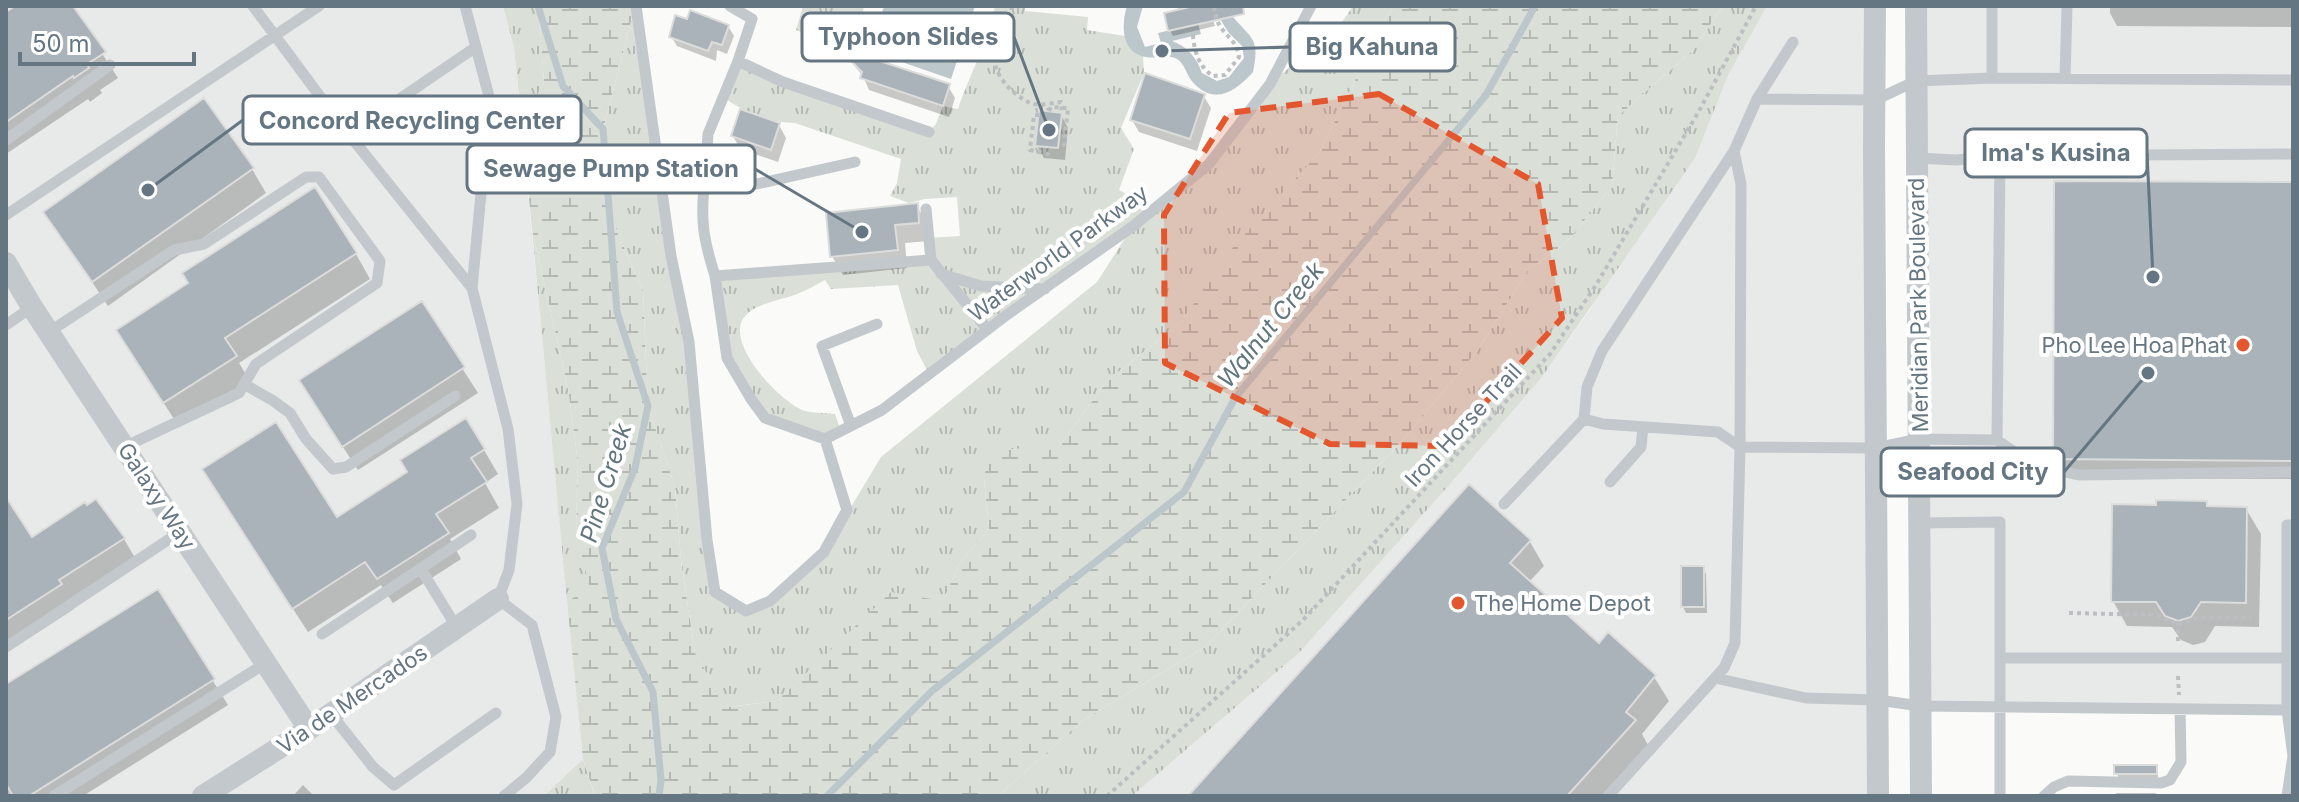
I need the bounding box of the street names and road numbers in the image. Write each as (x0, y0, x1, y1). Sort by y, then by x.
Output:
street label: Meridian Park Boulevard (1903, 177, 1933, 433)
street label: Waterworld Parkway (963, 179, 1153, 327)
street label: Iron Horse Trail (1399, 358, 1527, 492)
street label: Galaxy Way (113, 438, 201, 554)
street label: Via de Mercados (272, 639, 432, 759)

